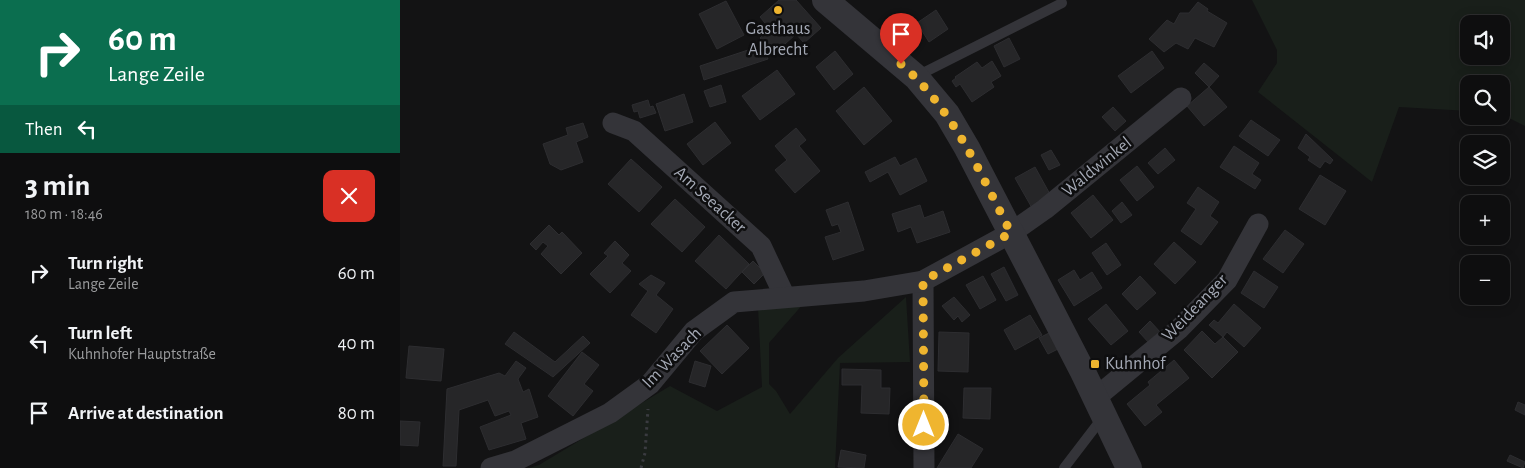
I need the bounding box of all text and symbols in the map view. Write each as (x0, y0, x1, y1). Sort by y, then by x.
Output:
marker: Gasthaus Albrecht (772, 4, 784, 16)
pin (880, 13, 922, 64)
map controls (1460, 15, 1510, 305)
button: sound (1460, 15, 1510, 65)
icon: right (25, 20, 90, 85)
place label: Gasthaus Albrecht (746, 20, 810, 59)
icon: arrive (887, 20, 915, 48)
text: 60 m (108, 22, 177, 57)
text: Lange Zeile (108, 63, 205, 85)
button: search (1460, 75, 1510, 125)
icon: left (73, 115, 101, 143)
text: Then (25, 120, 63, 139)
street label: Waldwinkel (1059, 134, 1135, 200)
button: layers (1460, 135, 1510, 185)
street label: Am Seeacker (671, 163, 749, 237)
button: close (323, 170, 375, 222)
text: 3 min (25, 171, 90, 201)
button: + (1460, 195, 1510, 245)
text: 180 m · 18:46 (25, 206, 103, 222)
text: Turn right (68, 254, 143, 273)
button: − (1460, 255, 1510, 305)
icon: right (25, 259, 53, 287)
text: 60 m (338, 264, 375, 283)
street label: Weideanger (1159, 271, 1231, 345)
text: Lange Zeile (68, 276, 139, 292)
text: Turn left (68, 324, 132, 343)
street label: Im Wasach (639, 324, 705, 392)
icon: left (25, 329, 53, 357)
text: 40 m (337, 334, 375, 353)
text: Kuhnhofer Hauptstraße (68, 346, 216, 362)
place label: Kuhnhof (1105, 355, 1167, 373)
marker: Kuhnhof (1089, 358, 1101, 370)
position arrow (897, 398, 949, 450)
icon: arrive (25, 399, 53, 427)
text: Arrive at destination (68, 404, 224, 423)
text: 80 m (338, 404, 375, 423)

